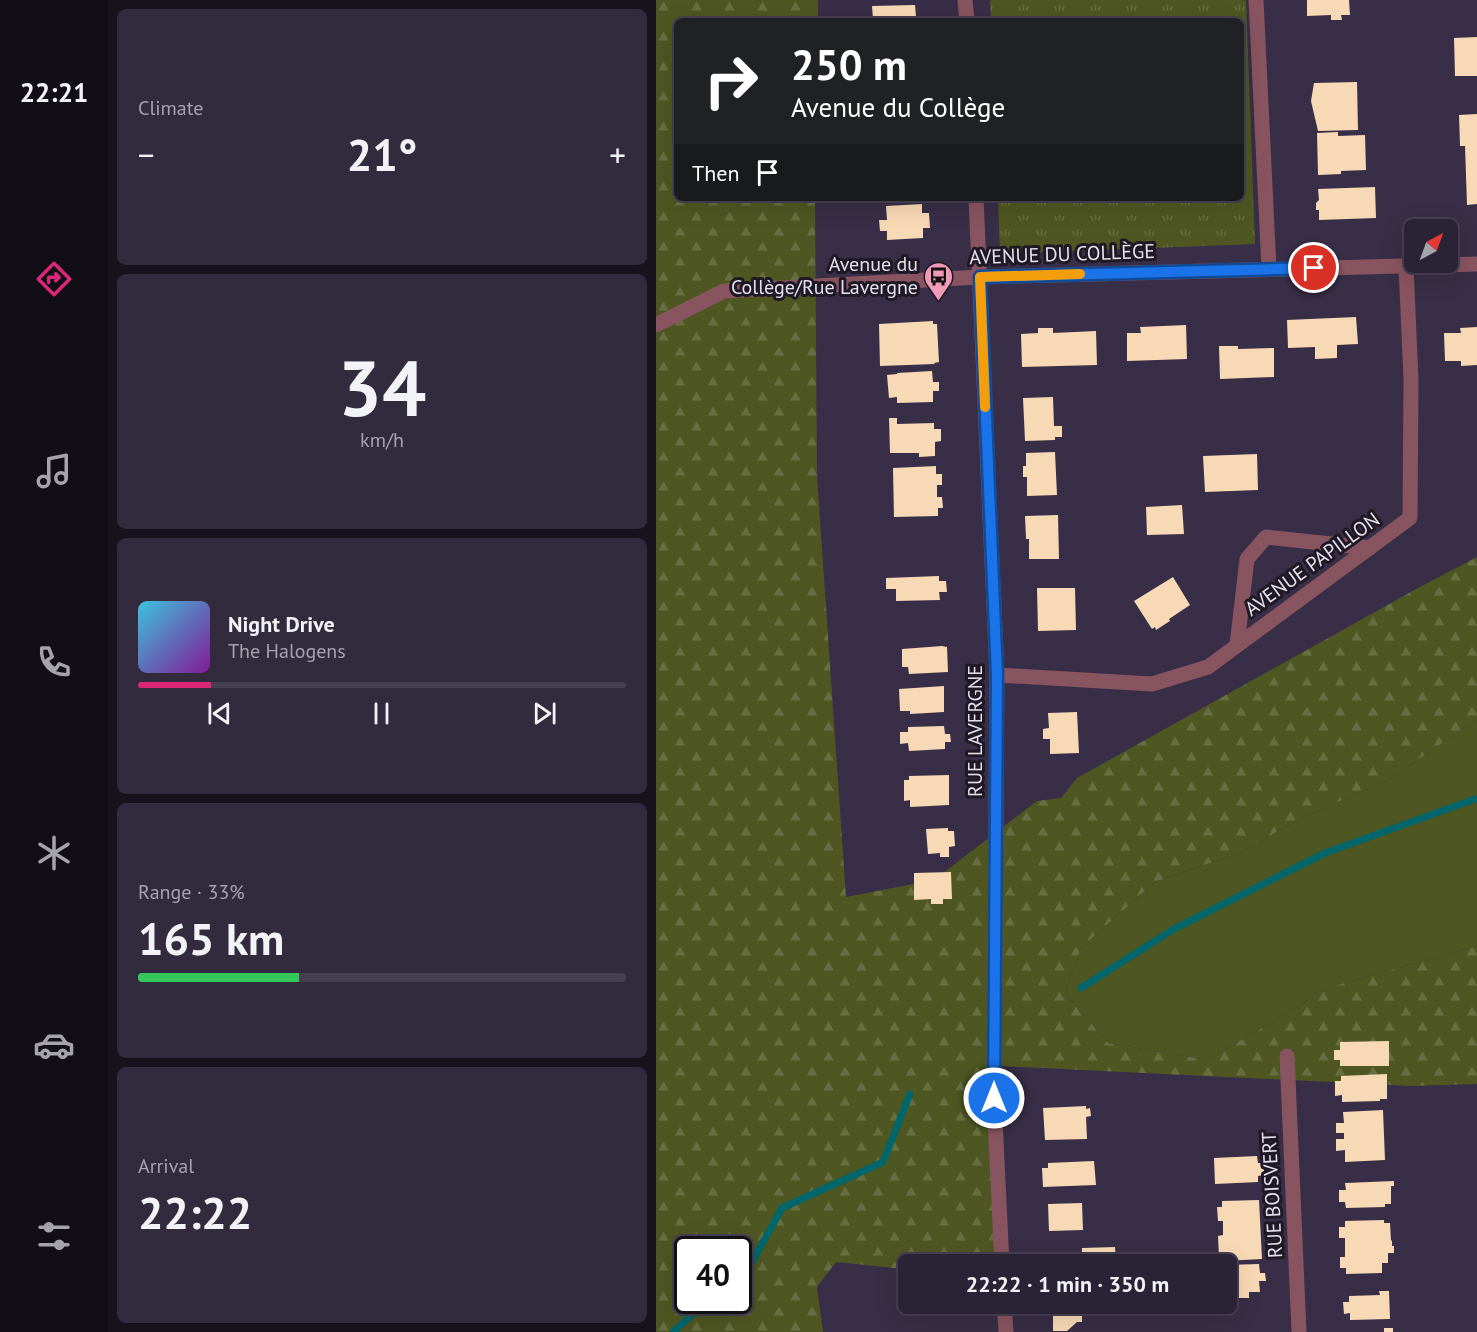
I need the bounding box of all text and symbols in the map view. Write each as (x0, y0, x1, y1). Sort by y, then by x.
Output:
text: 250 m (791, 37, 907, 92)
icon: right (692, 42, 770, 120)
text: 22:21 (20, 75, 88, 109)
text: Avenue du Collège (791, 90, 1005, 124)
text: Climate (138, 95, 204, 121)
text: 21° (347, 125, 417, 183)
text: − (138, 133, 155, 176)
text: + (609, 133, 626, 176)
icon: arrive (751, 156, 784, 189)
text: Then (692, 159, 739, 187)
north arrow (1404, 219, 1458, 273)
map controls (1404, 219, 1458, 273)
street label: AVENUE DU COLLÈGE (969, 238, 1155, 270)
pin (1288, 242, 1339, 293)
place label: Avenue du Collège/Rue Lavergne (731, 251, 918, 300)
icon: arrive (1297, 251, 1330, 284)
icon: directions (33, 258, 75, 300)
bus stop icon: Avenue du Collège/Rue Lavergne (923, 260, 955, 302)
text: 34 (338, 337, 426, 438)
text: km/h (360, 427, 404, 453)
icon: music (33, 450, 75, 492)
street label: AVENUE PAPILLON (1239, 506, 1385, 622)
text: Night Drive (228, 610, 335, 638)
text: The Halogens (228, 638, 346, 664)
icon: phone (33, 641, 75, 683)
street label: RUE LAVERGNE (962, 665, 988, 797)
icon: previous (203, 697, 236, 730)
icon: pause (365, 697, 398, 730)
icon: next (528, 697, 561, 730)
icon: climate (33, 832, 75, 874)
text: Range · 33% (138, 879, 245, 905)
text: 165 km (138, 909, 284, 967)
icon: car (33, 1024, 75, 1066)
position arrow (962, 1066, 1026, 1130)
street label: RUE BOISVERT (1256, 1131, 1288, 1259)
text: Arrival (138, 1153, 194, 1179)
text: 22:22 (138, 1183, 252, 1241)
icon: filters (33, 1215, 75, 1257)
speed limit sign: 40 (674, 1236, 752, 1314)
text: 22:22 · 1 min · 350 m (966, 1270, 1169, 1298)

